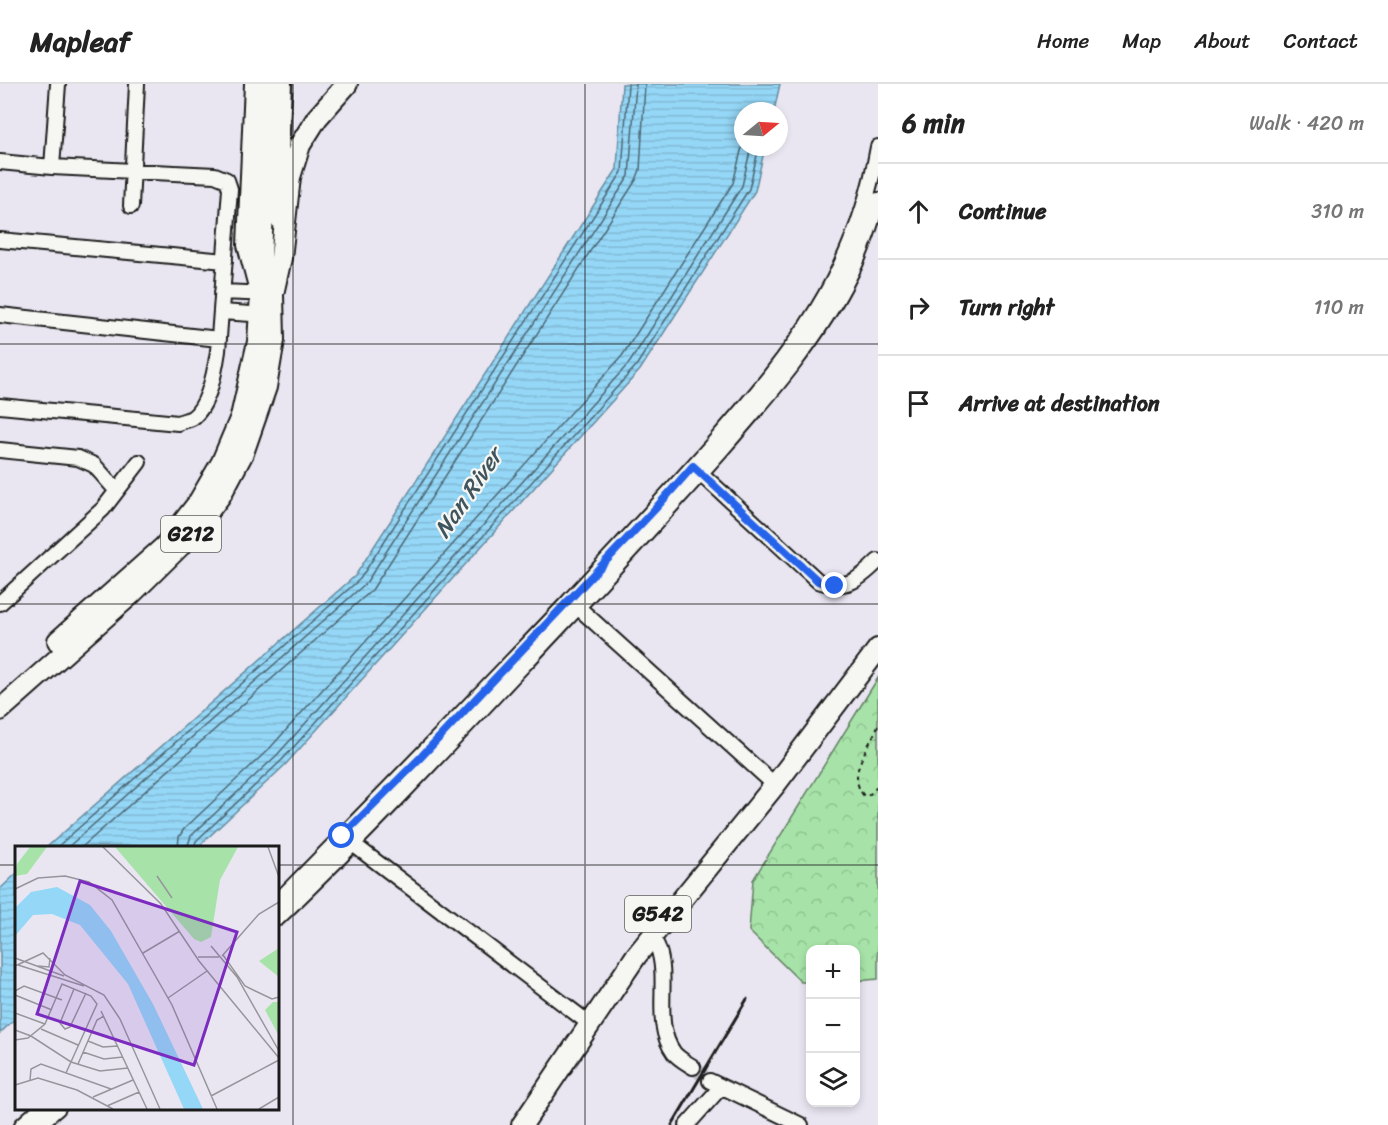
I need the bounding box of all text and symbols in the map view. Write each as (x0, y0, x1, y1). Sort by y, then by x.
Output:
text: Mapleaf (30, 17, 130, 66)
text: Home (1037, 22, 1089, 60)
text: Map (1122, 22, 1161, 60)
text: About (1194, 22, 1251, 60)
text: Contact (1284, 22, 1358, 60)
text: 6 min (902, 100, 965, 146)
north arrow (734, 102, 788, 156)
text: Walk · 420 m (1249, 106, 1364, 141)
text: Continue (959, 192, 1047, 231)
text: 310 m (1311, 194, 1364, 229)
icon: ahead (902, 195, 935, 228)
text: Turn right (959, 288, 1054, 327)
text: 110 m (1314, 290, 1364, 325)
icon: right (902, 291, 935, 324)
text: Arrive at destination (959, 384, 1160, 423)
icon: arrive (902, 387, 935, 420)
water label: Nan River (422, 436, 516, 547)
road number: G212 (161, 516, 221, 552)
route end (821, 572, 847, 598)
route start (328, 822, 354, 848)
inset map (15, 846, 279, 1110)
road number: G542 (625, 896, 691, 932)
map controls (806, 945, 860, 1107)
button: + (806, 945, 860, 999)
button: − (806, 999, 860, 1053)
button: layers (806, 1053, 860, 1107)

